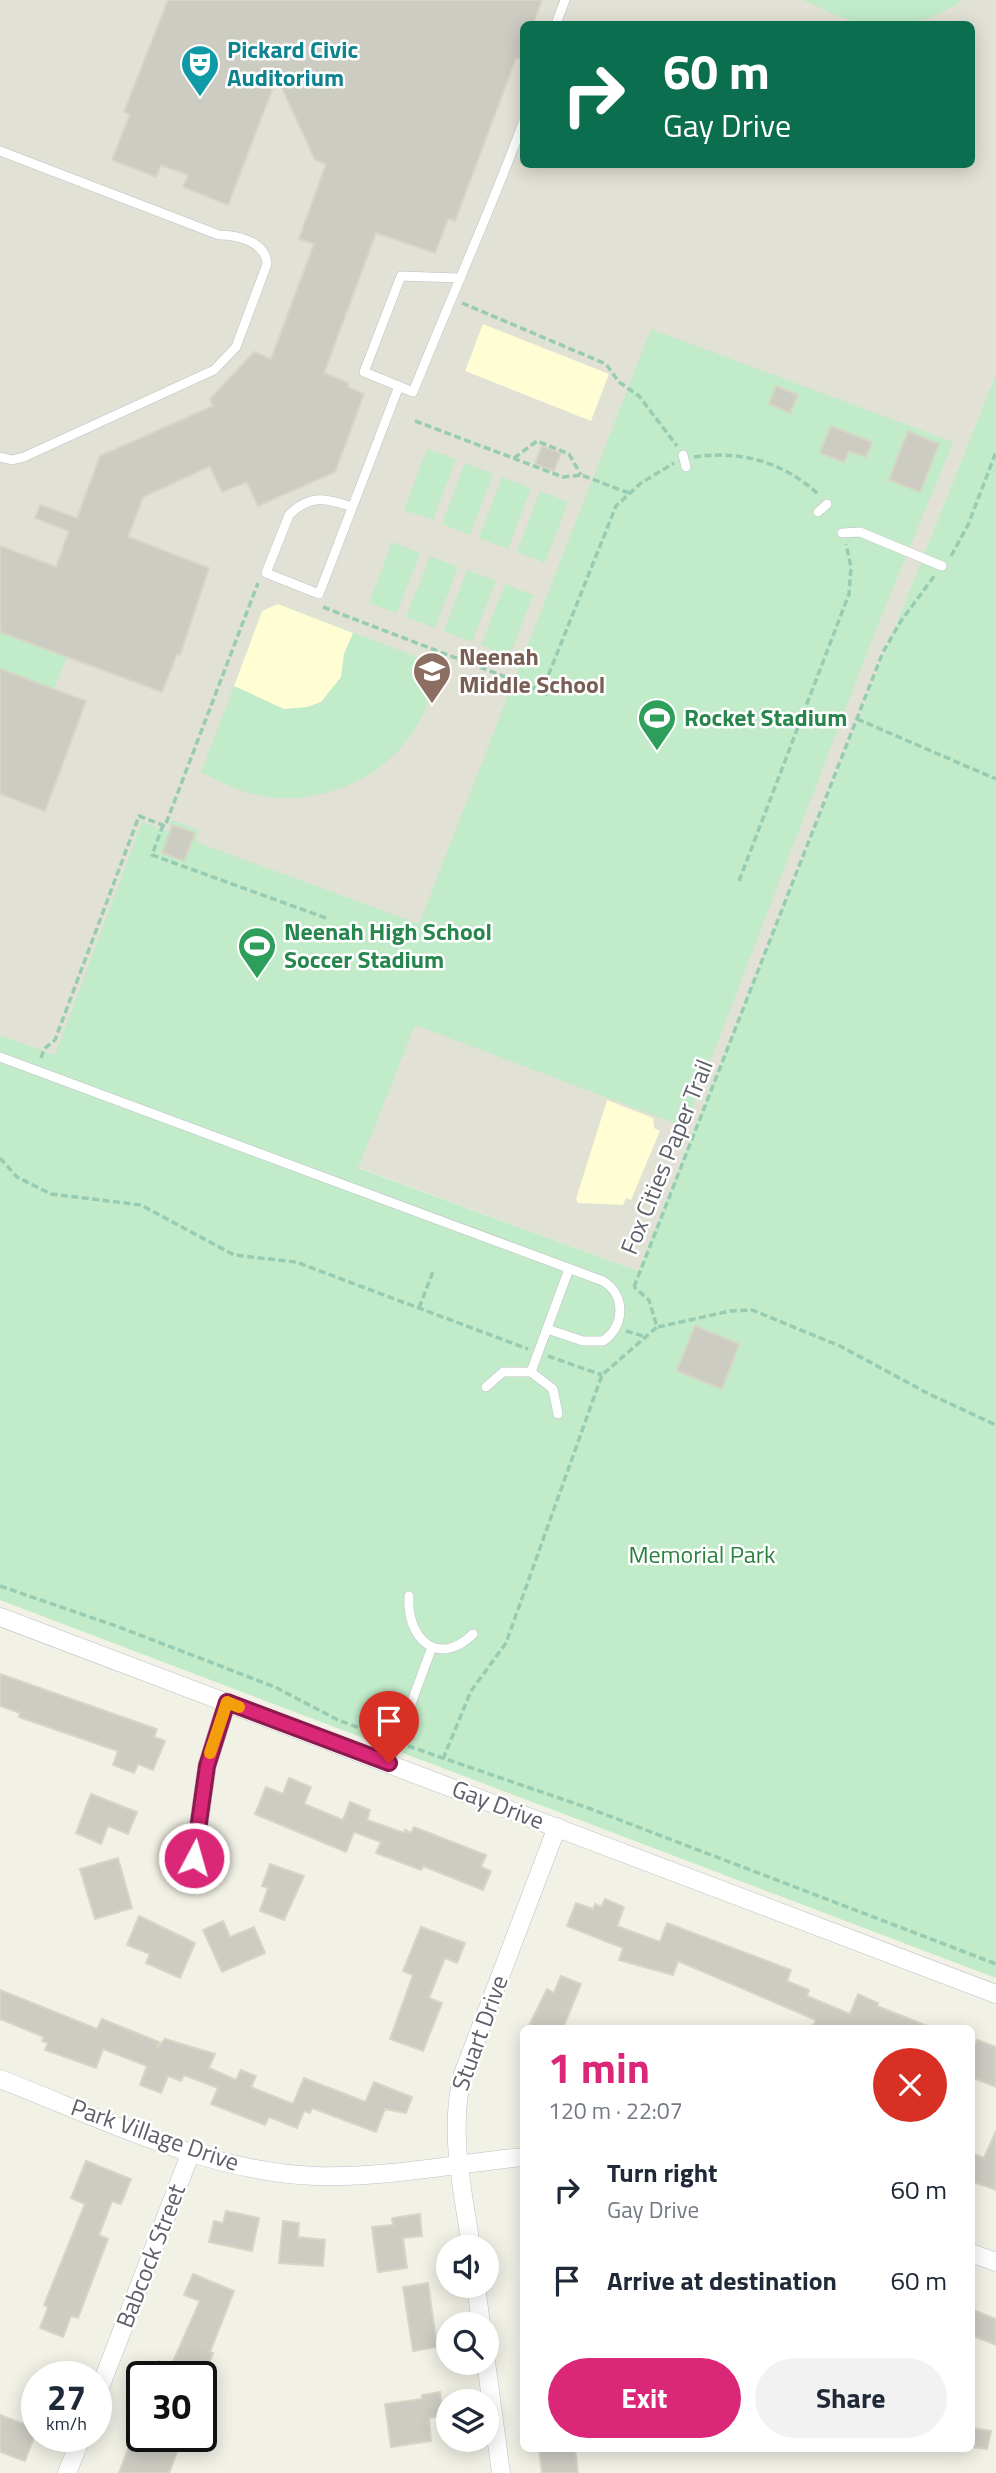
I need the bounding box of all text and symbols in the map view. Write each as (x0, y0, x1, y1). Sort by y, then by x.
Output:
place label: Pickard Civic Auditorium (227, 31, 358, 95)
text: 60 m (663, 33, 770, 108)
theatre icon: Pickard Civic Auditorium (179, 43, 221, 98)
icon: right (548, 49, 639, 140)
text: Gay Drive (663, 101, 791, 149)
place label: Neenah Middle School (459, 638, 605, 702)
school or university icon: Neenah Middle School (411, 650, 453, 705)
sports icon: Rocket Stadium (636, 697, 678, 752)
place label: Rocket Stadium (684, 699, 847, 735)
place label: Neenah High School Soccer Stadium (284, 913, 492, 977)
sports icon: Neenah High School Soccer Stadium (236, 925, 278, 980)
street label: Fox Cities Paper Trail (611, 1054, 722, 1260)
park label: Memorial Park (628, 1536, 776, 1572)
pin (359, 1691, 419, 1763)
icon: arrive (370, 1702, 408, 1740)
street label: Gay Drive (447, 1770, 550, 1838)
position arrow (157, 1821, 231, 1895)
street label: Stuart Drive (442, 1970, 517, 2095)
text: 1 min (548, 2035, 650, 2099)
button: close (873, 2048, 947, 2122)
street label: Park Village Drive (66, 2088, 244, 2180)
text: 120 m · 22:07 (548, 2093, 683, 2128)
text: Turn right (607, 2153, 718, 2192)
text: 60 m (890, 2170, 947, 2209)
icon: right (548, 2171, 586, 2209)
street label: Babcock Street (106, 2178, 194, 2333)
text: Gay Drive (607, 2192, 699, 2227)
map controls (436, 2235, 499, 2452)
button: sound (436, 2235, 499, 2298)
text: Arrive at destination (607, 2261, 837, 2300)
text: 60 m (890, 2261, 947, 2300)
icon: arrive (548, 2262, 586, 2300)
button: search (436, 2312, 499, 2375)
button: Exit (548, 2358, 741, 2438)
button: Share (755, 2358, 947, 2438)
speed limit sign: 30 (126, 2361, 217, 2452)
text: 27 (47, 2370, 86, 2424)
button: layers (436, 2389, 499, 2452)
text: km/h (46, 2410, 87, 2437)

